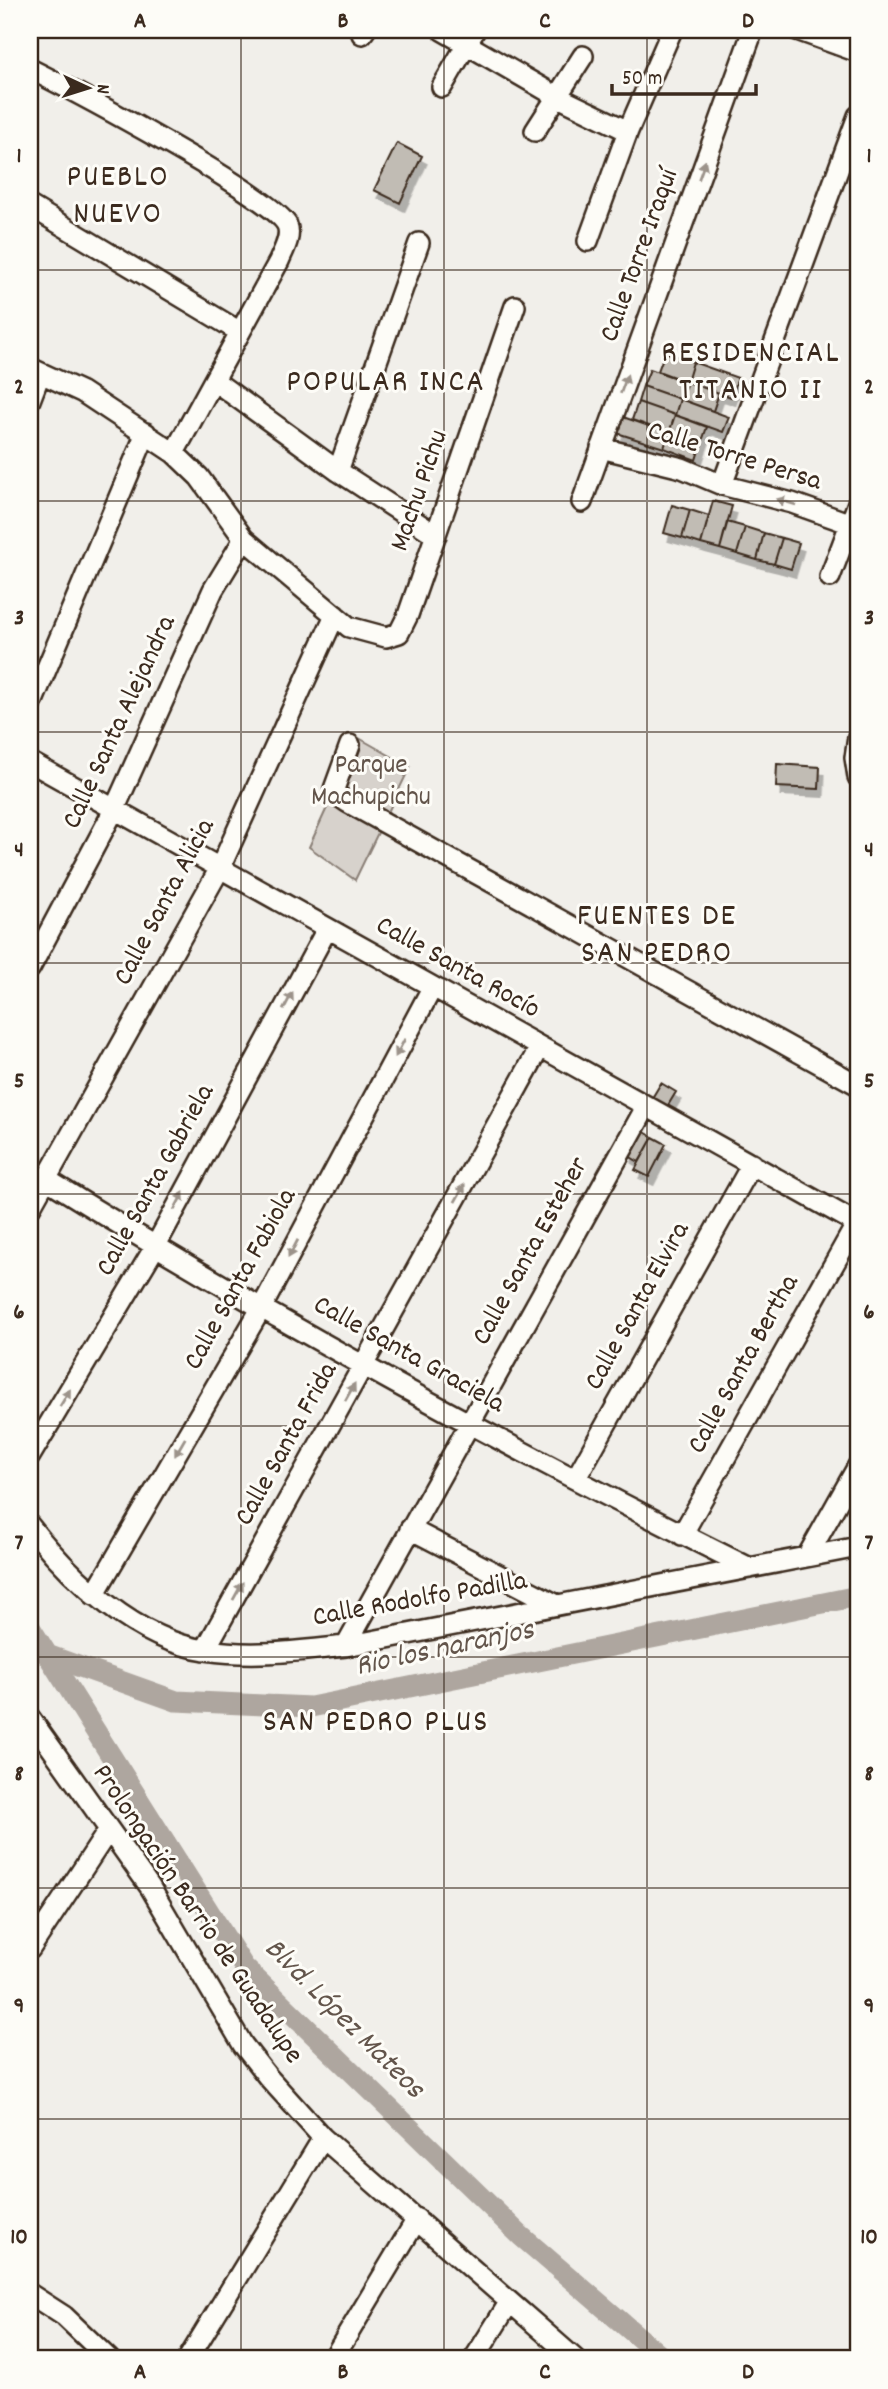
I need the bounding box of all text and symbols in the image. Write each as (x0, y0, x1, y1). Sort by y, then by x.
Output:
text: A (134, 6, 146, 39)
text: B (338, 6, 349, 39)
text: C (539, 6, 551, 39)
text: D (742, 6, 754, 39)
north arrow (52, 52, 122, 122)
scale bar (612, 52, 755, 96)
text: 50 m (622, 65, 662, 95)
text: N (88, 83, 115, 95)
text: 1 (16, 141, 22, 174)
text: 1 (866, 141, 872, 174)
district label: PUEBLO NUEVO (66, 156, 170, 239)
one-way arrow (697, 160, 708, 181)
street label: Calle Torre Iraquí (591, 162, 691, 348)
district label: RESIDENCIAL TITANIO II (661, 332, 841, 415)
district label: POPULAR INCA (286, 361, 486, 407)
text: 2 (14, 372, 24, 405)
text: 2 (864, 372, 874, 405)
one-way arrow (619, 374, 630, 395)
street label: Calle Torre Persa (642, 413, 827, 504)
street label: Machu Pichu (382, 425, 460, 557)
one-way arrow (775, 496, 796, 506)
text: 3 (14, 603, 24, 636)
text: 3 (864, 603, 874, 636)
street label: Calle Santa Alejandra (54, 609, 188, 836)
park label: Parque Machupichu (311, 747, 431, 819)
street label: Calle Santa Alicia (105, 812, 227, 994)
text: 4 (14, 835, 24, 868)
text: 4 (864, 835, 874, 868)
district label: FUENTES DE SAN PEDRO (577, 895, 737, 978)
street label: Calle Santa Rocío (368, 907, 546, 1031)
one-way arrow (282, 992, 294, 1011)
one-way arrow (394, 1039, 406, 1058)
text: 5 (14, 1066, 24, 1099)
text: 5 (864, 1066, 874, 1099)
street label: Calle Santa Gabriela (88, 1077, 227, 1284)
street label: Calle Santa Esteher (464, 1150, 601, 1354)
street label: Calle Santa Fabiola (175, 1181, 309, 1378)
one-way arrow (454, 1183, 466, 1203)
one-way arrow (173, 1191, 185, 1211)
street label: Calle Santa Elvira (576, 1215, 702, 1398)
one-way arrow (287, 1239, 299, 1259)
street label: Calle Santa Bertha (679, 1267, 811, 1462)
street label: Calle Santa Graciela (305, 1287, 512, 1426)
text: 6 (13, 1297, 25, 1330)
text: 6 (863, 1297, 875, 1330)
street label: Calle Santa Frida (226, 1355, 350, 1534)
one-way arrow (344, 1383, 356, 1402)
one-way arrow (58, 1388, 71, 1407)
one-way arrow (174, 1437, 187, 1456)
text: 7 (15, 1528, 24, 1561)
text: 7 (865, 1528, 874, 1561)
street label: Calle Rodolfo Padilla (310, 1562, 531, 1640)
one-way arrow (232, 1580, 244, 1600)
water label: Rio los naranjos (352, 1610, 539, 1690)
district label: SAN PEDRO PLUS (263, 1701, 489, 1747)
street label: Prolongación Barrio de Guadalupe (80, 1757, 312, 2073)
text: 8 (14, 1759, 24, 1792)
text: 8 (864, 1759, 874, 1792)
water label: Blvd. López Mateos (253, 1930, 434, 2111)
text: 9 (14, 1991, 24, 2024)
text: 9 (864, 1991, 874, 2024)
text: 10 (10, 2222, 28, 2255)
text: 10 (860, 2222, 878, 2255)
text: A (134, 2357, 146, 2389)
text: B (338, 2357, 349, 2389)
text: C (539, 2357, 551, 2389)
text: D (742, 2357, 754, 2389)

